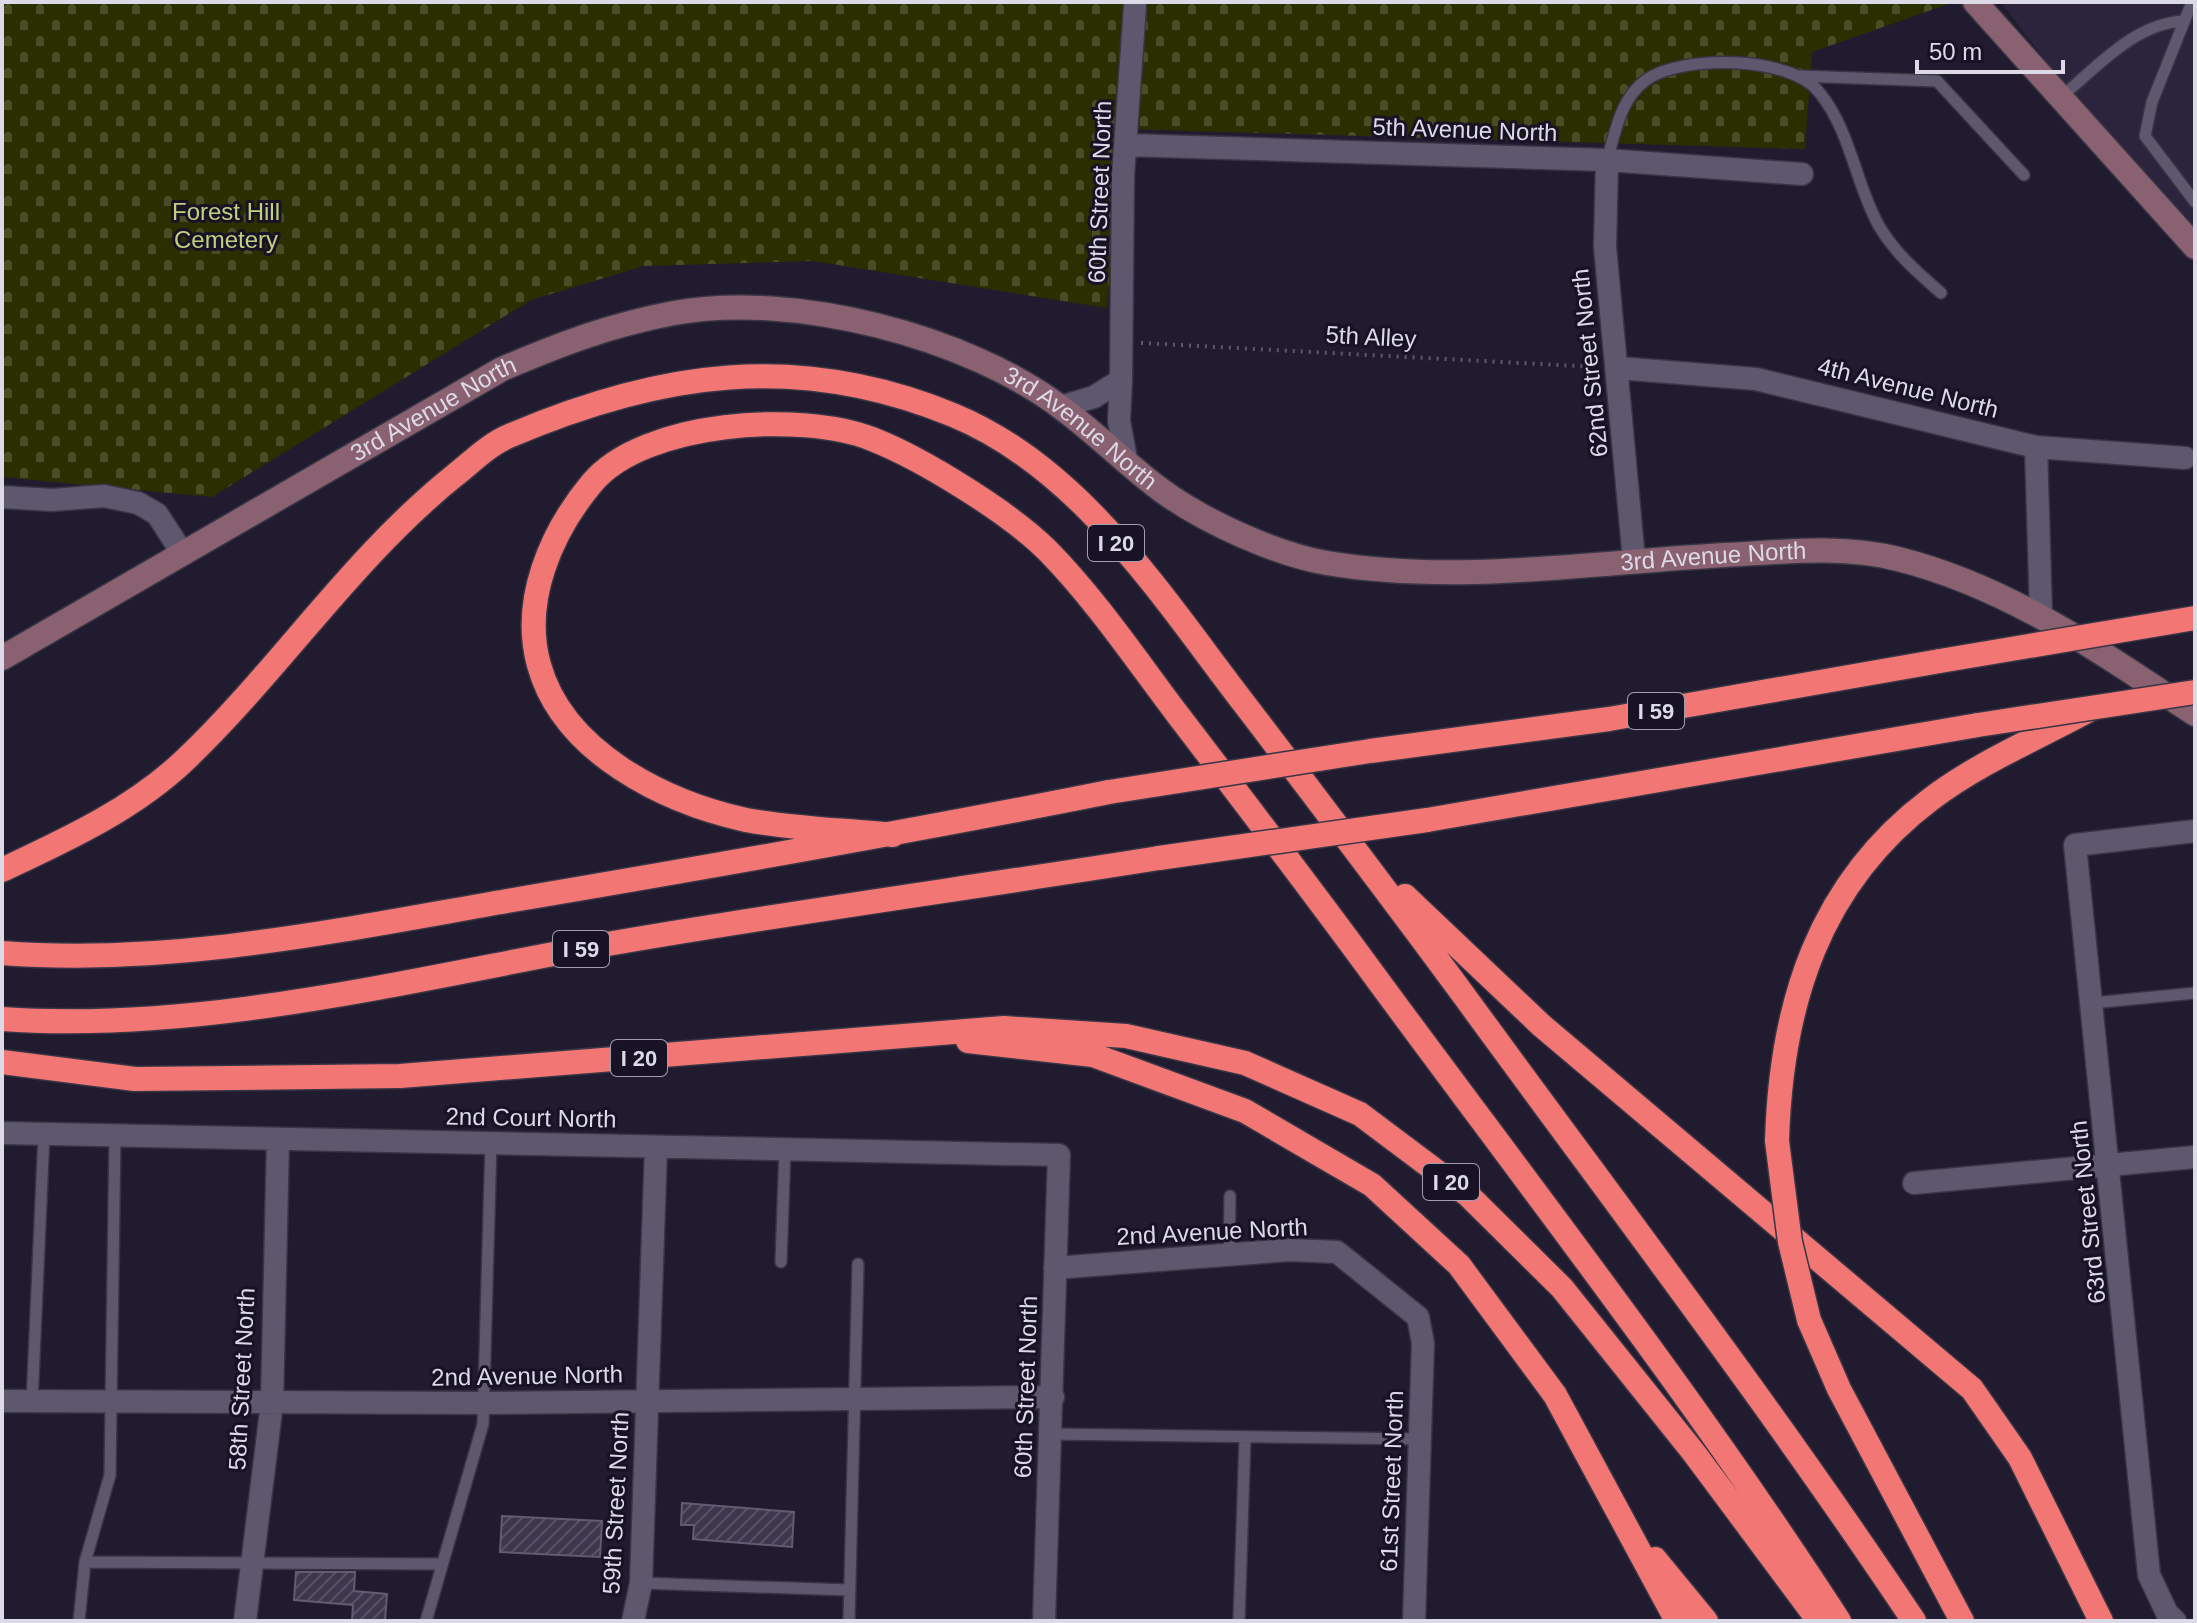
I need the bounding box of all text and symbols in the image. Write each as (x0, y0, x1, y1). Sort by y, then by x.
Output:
scale bar (1917, 24, 2063, 74)
text: 50 m (1929, 38, 1982, 65)
street label: 60th Street North (1083, 100, 1116, 284)
street label: 5th Avenue North (1372, 113, 1558, 146)
park label: Forest Hill Cemetery (172, 198, 280, 253)
street label: 62nd Street North (1566, 267, 1613, 459)
street label: 5th Alley (1325, 321, 1417, 352)
street label: 3rd Avenue North (345, 351, 520, 467)
street label: 4th Avenue North (1815, 352, 2001, 423)
street label: 3rd Avenue North (999, 361, 1163, 495)
road number: I 20 (1088, 525, 1144, 561)
street label: 3rd Avenue North (1619, 537, 1807, 576)
road number: I 59 (1628, 693, 1684, 729)
road number: I 59 (553, 931, 609, 967)
road number: I 20 (611, 1040, 667, 1076)
street label: 2nd Court North (445, 1103, 617, 1132)
street label: 63rd Street North (2064, 1119, 2111, 1305)
road number: I 20 (1423, 1164, 1479, 1200)
street label: 2nd Avenue North (1116, 1213, 1308, 1250)
street label: 58th Street North (223, 1287, 260, 1471)
street label: 60th Street North (1009, 1295, 1042, 1479)
street label: 2nd Avenue North (431, 1360, 623, 1391)
street label: 61st Street North (1375, 1390, 1408, 1572)
street label: 59th Street North (597, 1411, 634, 1595)

